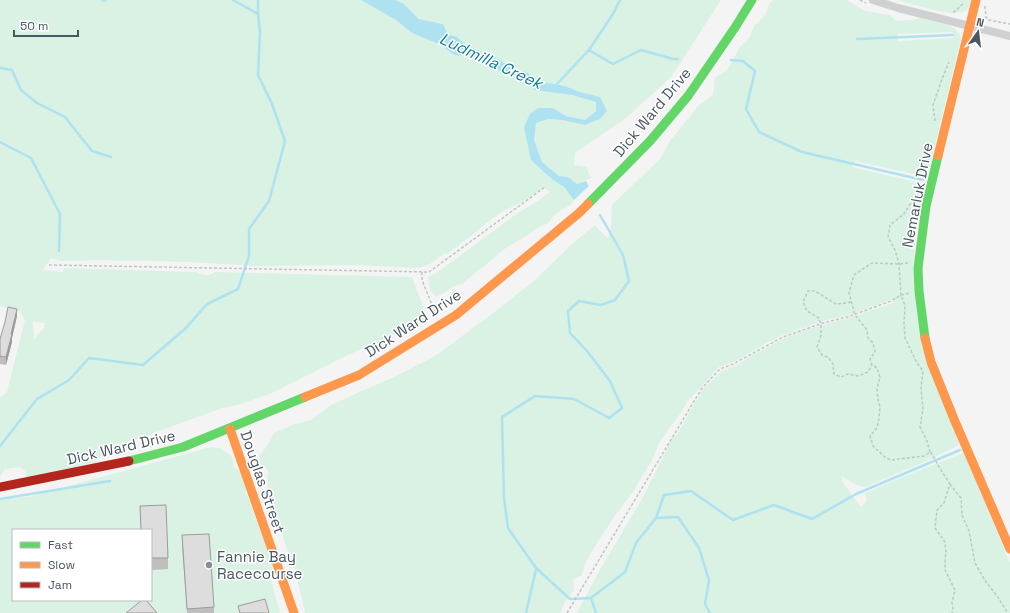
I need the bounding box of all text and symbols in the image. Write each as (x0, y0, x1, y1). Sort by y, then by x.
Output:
scale bar (14, 12, 78, 38)
north arrow (958, 12, 998, 52)
text: N (975, 15, 986, 30)
text: 50 m (20, 18, 48, 34)
water label: Ludmilla Creek (436, 28, 548, 95)
street label: Dick Ward Drive (609, 63, 695, 161)
street label: Nemarluk Drive (897, 141, 937, 249)
street label: Dick Ward Drive (361, 285, 465, 361)
street label: Dick Ward Drive (65, 425, 177, 469)
street label: Douglas Street (236, 428, 290, 536)
legend (12, 529, 152, 601)
text: Fast (48, 537, 73, 553)
place label: Fannie Bay Racecourse (217, 547, 303, 583)
text: Slow (48, 557, 75, 573)
marker: Fannie Bay Racecourse (204, 560, 214, 570)
text: Jam (48, 577, 72, 593)

